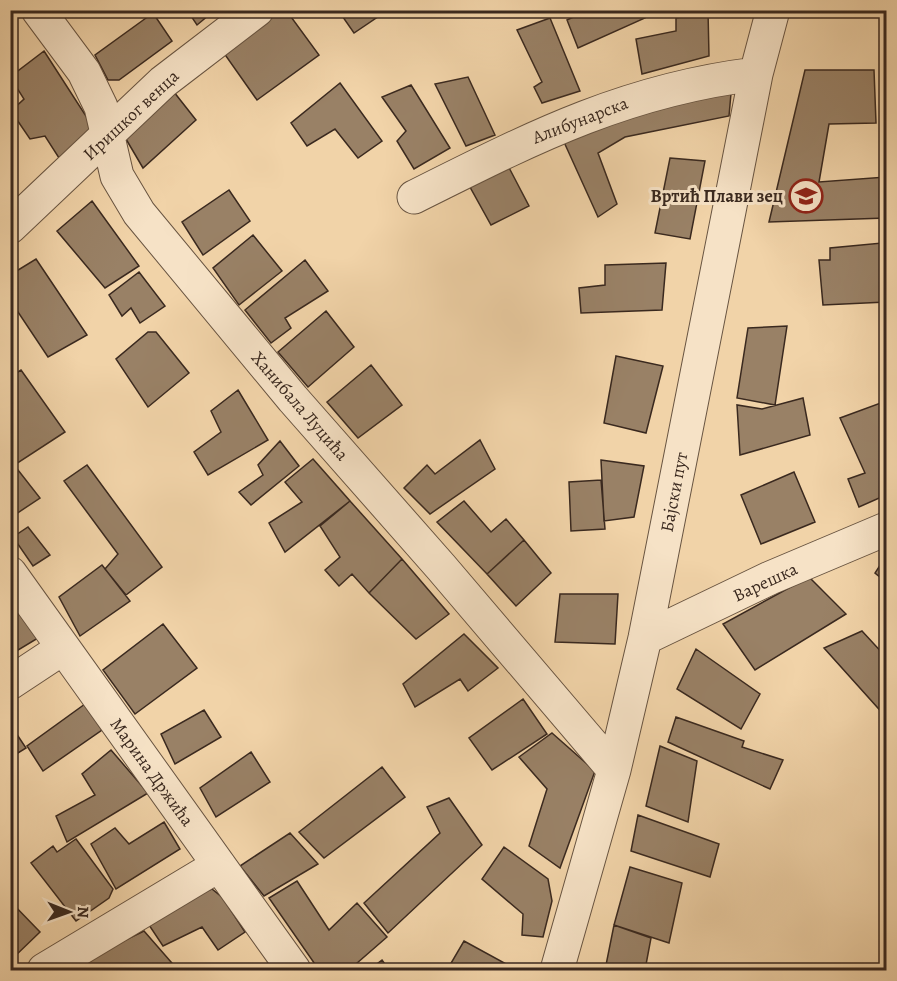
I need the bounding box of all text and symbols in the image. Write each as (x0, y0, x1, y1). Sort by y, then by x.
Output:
street label: Иришког венца (78, 64, 185, 166)
street label: Алибунарска (528, 91, 632, 150)
school or university icon: Вртић Плави зец (788, 178, 824, 214)
place label: Вртић Плави зец (650, 184, 783, 208)
street label: Ханибала Луцића (246, 346, 355, 466)
street label: Бајски пут (654, 450, 694, 534)
street label: Варешка (729, 556, 802, 607)
street label: Марина Држића (105, 713, 200, 832)
north arrow (39, 882, 99, 942)
text: N (72, 906, 94, 919)

